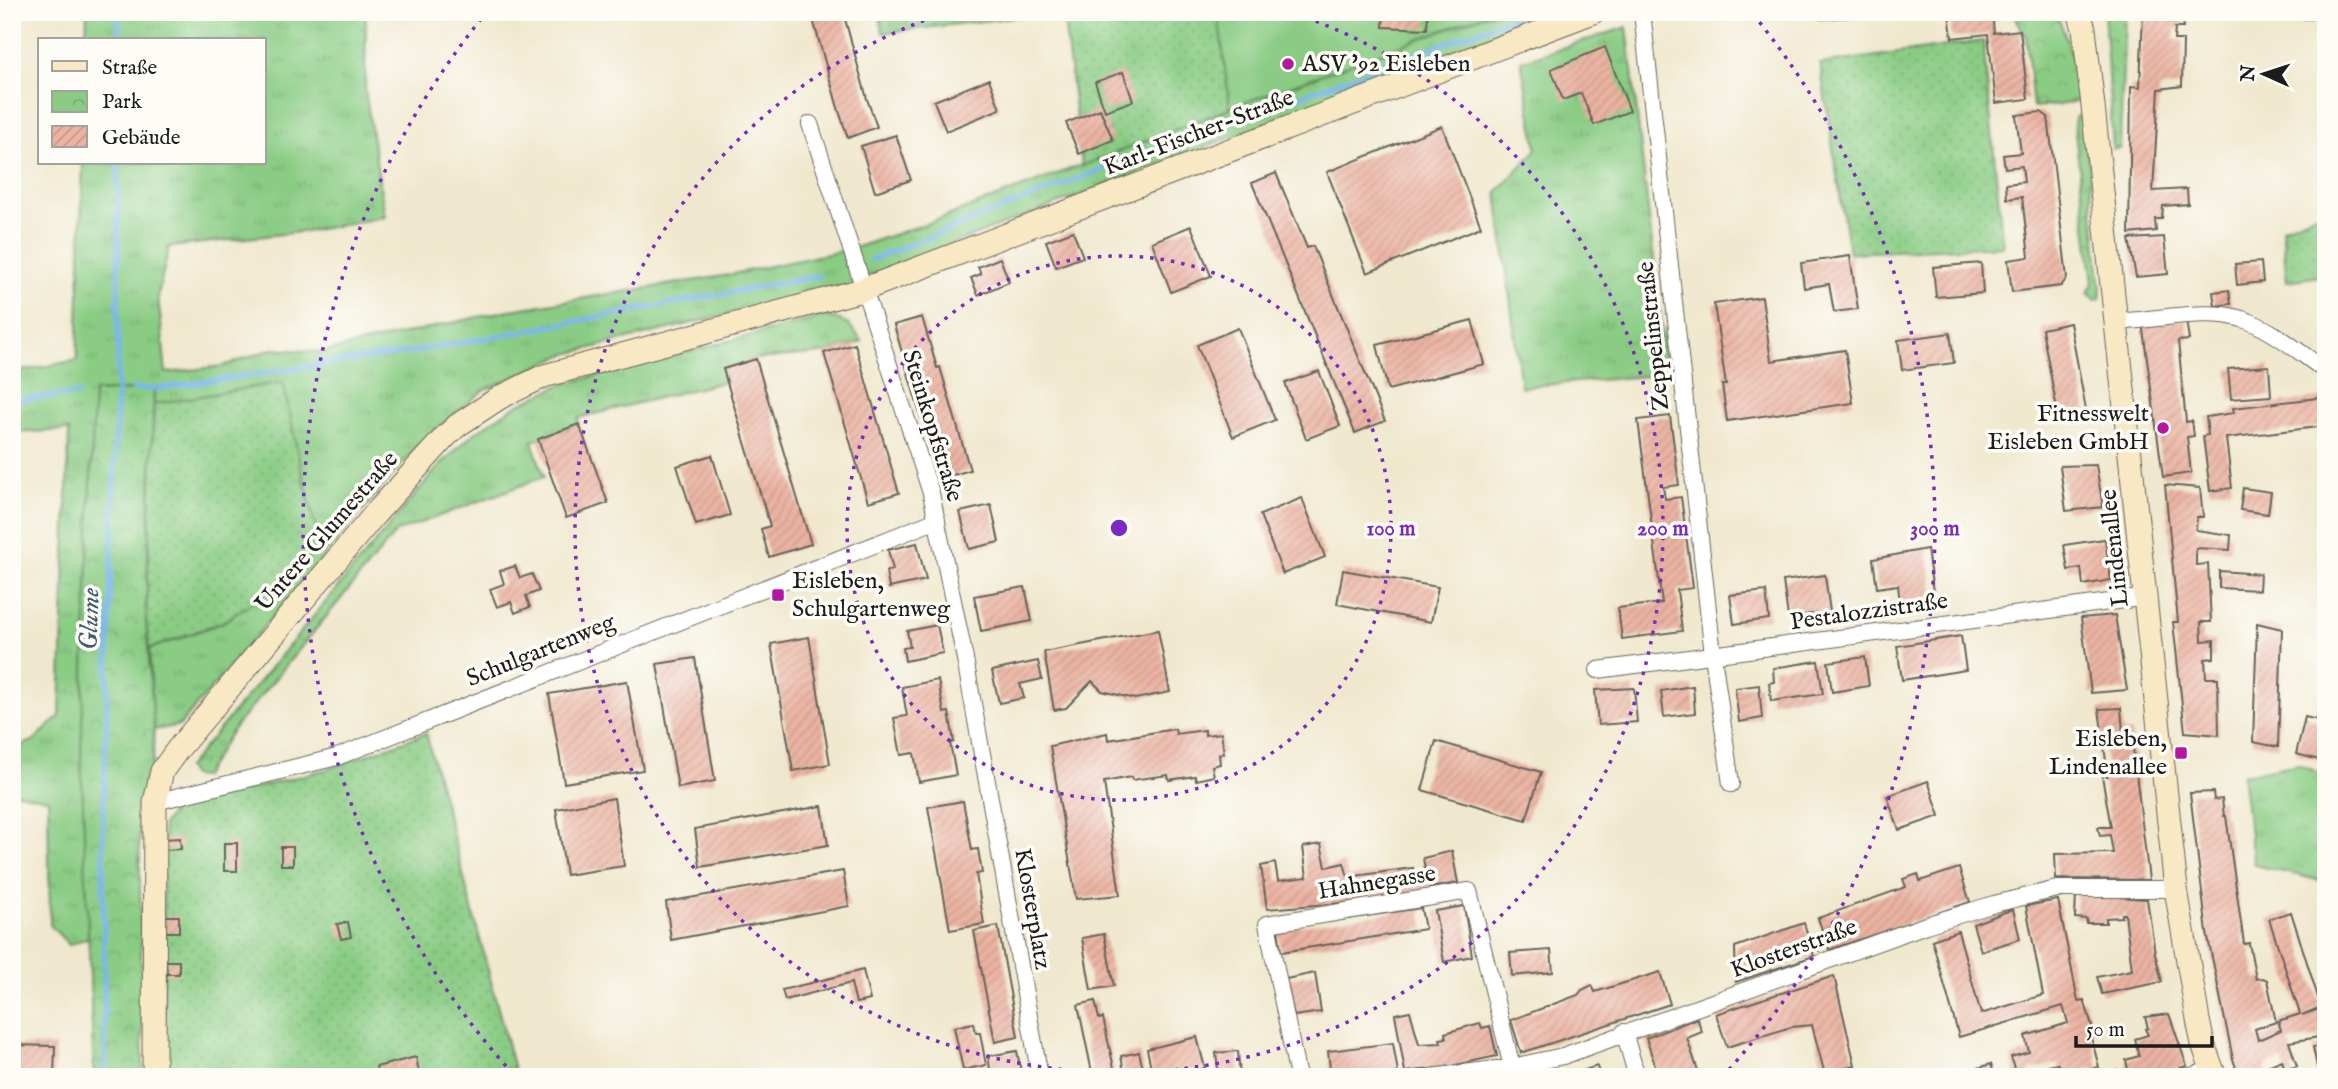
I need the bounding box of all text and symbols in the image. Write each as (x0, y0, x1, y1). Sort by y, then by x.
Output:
legend (38, 38, 266, 164)
north arrow (2230, 38, 2300, 108)
place label: ASV '92 Eisleben (1301, 49, 1471, 80)
text: Straße (102, 55, 158, 82)
marker: ASV '92 Eisleben (1280, 56, 1296, 72)
text: N (2237, 64, 2261, 83)
street label: Karl-Fischer-Straße (1099, 82, 1299, 184)
text: Park (102, 89, 143, 116)
text: Gebäude (102, 125, 181, 152)
street label: Zeppelinstraße (1631, 260, 1677, 412)
street label: Steinkopfstraße (894, 346, 970, 506)
place label: Fitnesswelt Eisleben GmbH (1988, 399, 2149, 458)
marker: Fitnesswelt Eisleben GmbH (2155, 420, 2171, 436)
street label: Untere Glumestraße (249, 445, 405, 619)
street label: Lindenallee (2093, 488, 2137, 608)
centre of rings (1107, 516, 1131, 540)
text: 100 m (1366, 516, 1416, 543)
text: 200 m (1637, 516, 1689, 543)
text: 300 m (1910, 516, 1960, 543)
place label: Eisleben, Schulgartenweg (792, 566, 951, 625)
street label: Pestalozzistraße (1788, 586, 1950, 638)
water label: Glume (72, 587, 108, 651)
marker: Eisleben, Schulgartenweg (770, 587, 786, 603)
street label: Schulgartenweg (462, 607, 621, 695)
place label: Eisleben, Lindenallee (2049, 724, 2167, 783)
marker: Eisleben, Lindenallee (2173, 745, 2189, 761)
street label: Klosterplatz (1006, 846, 1058, 972)
street label: Hahnegasse (1316, 858, 1438, 908)
street label: Klosterstraße (1726, 912, 1862, 986)
scale bar (2076, 1005, 2212, 1049)
text: 50 m (2086, 1017, 2125, 1044)

